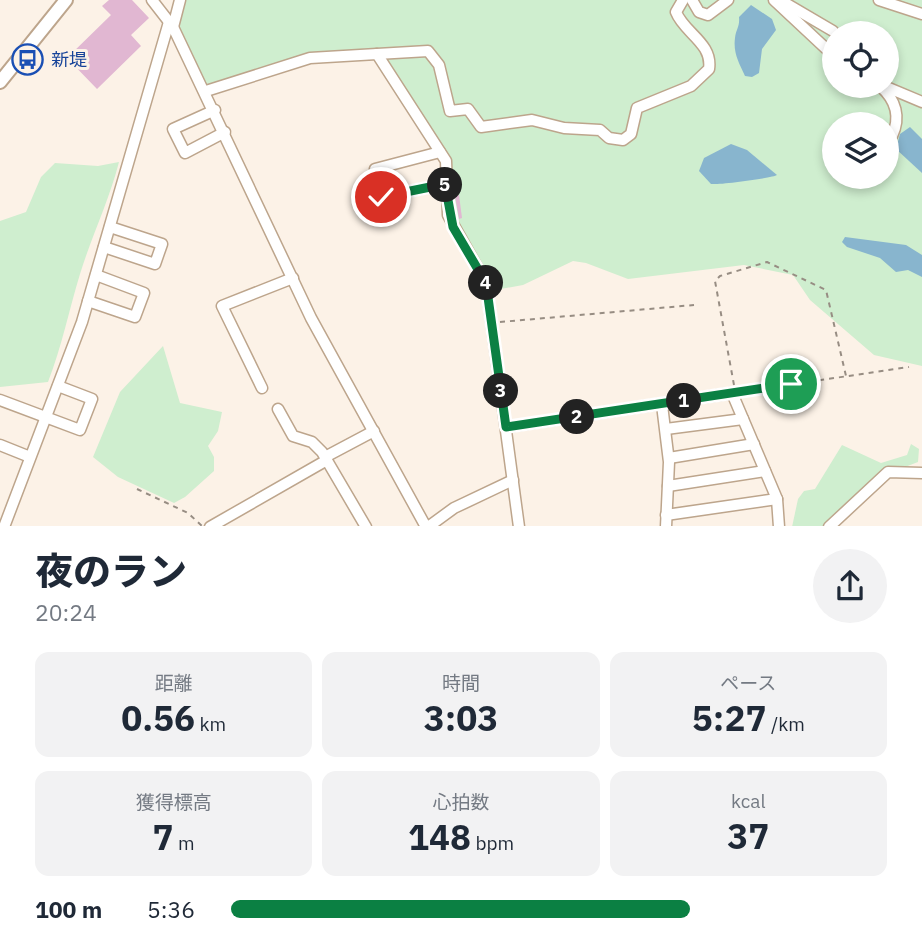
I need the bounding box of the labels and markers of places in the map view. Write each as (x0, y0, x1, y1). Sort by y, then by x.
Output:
bus stop icon: 新堤 (11, 43, 45, 77)
place label: 新堤 (51, 48, 87, 71)
pin (351, 167, 411, 227)
pin: 5 (428, 168, 462, 202)
pin: 4 (468, 266, 504, 300)
pin (761, 354, 821, 414)
pin: 3 (484, 374, 518, 408)
pin: 1 (666, 384, 702, 418)
pin: 2 (560, 400, 594, 434)

